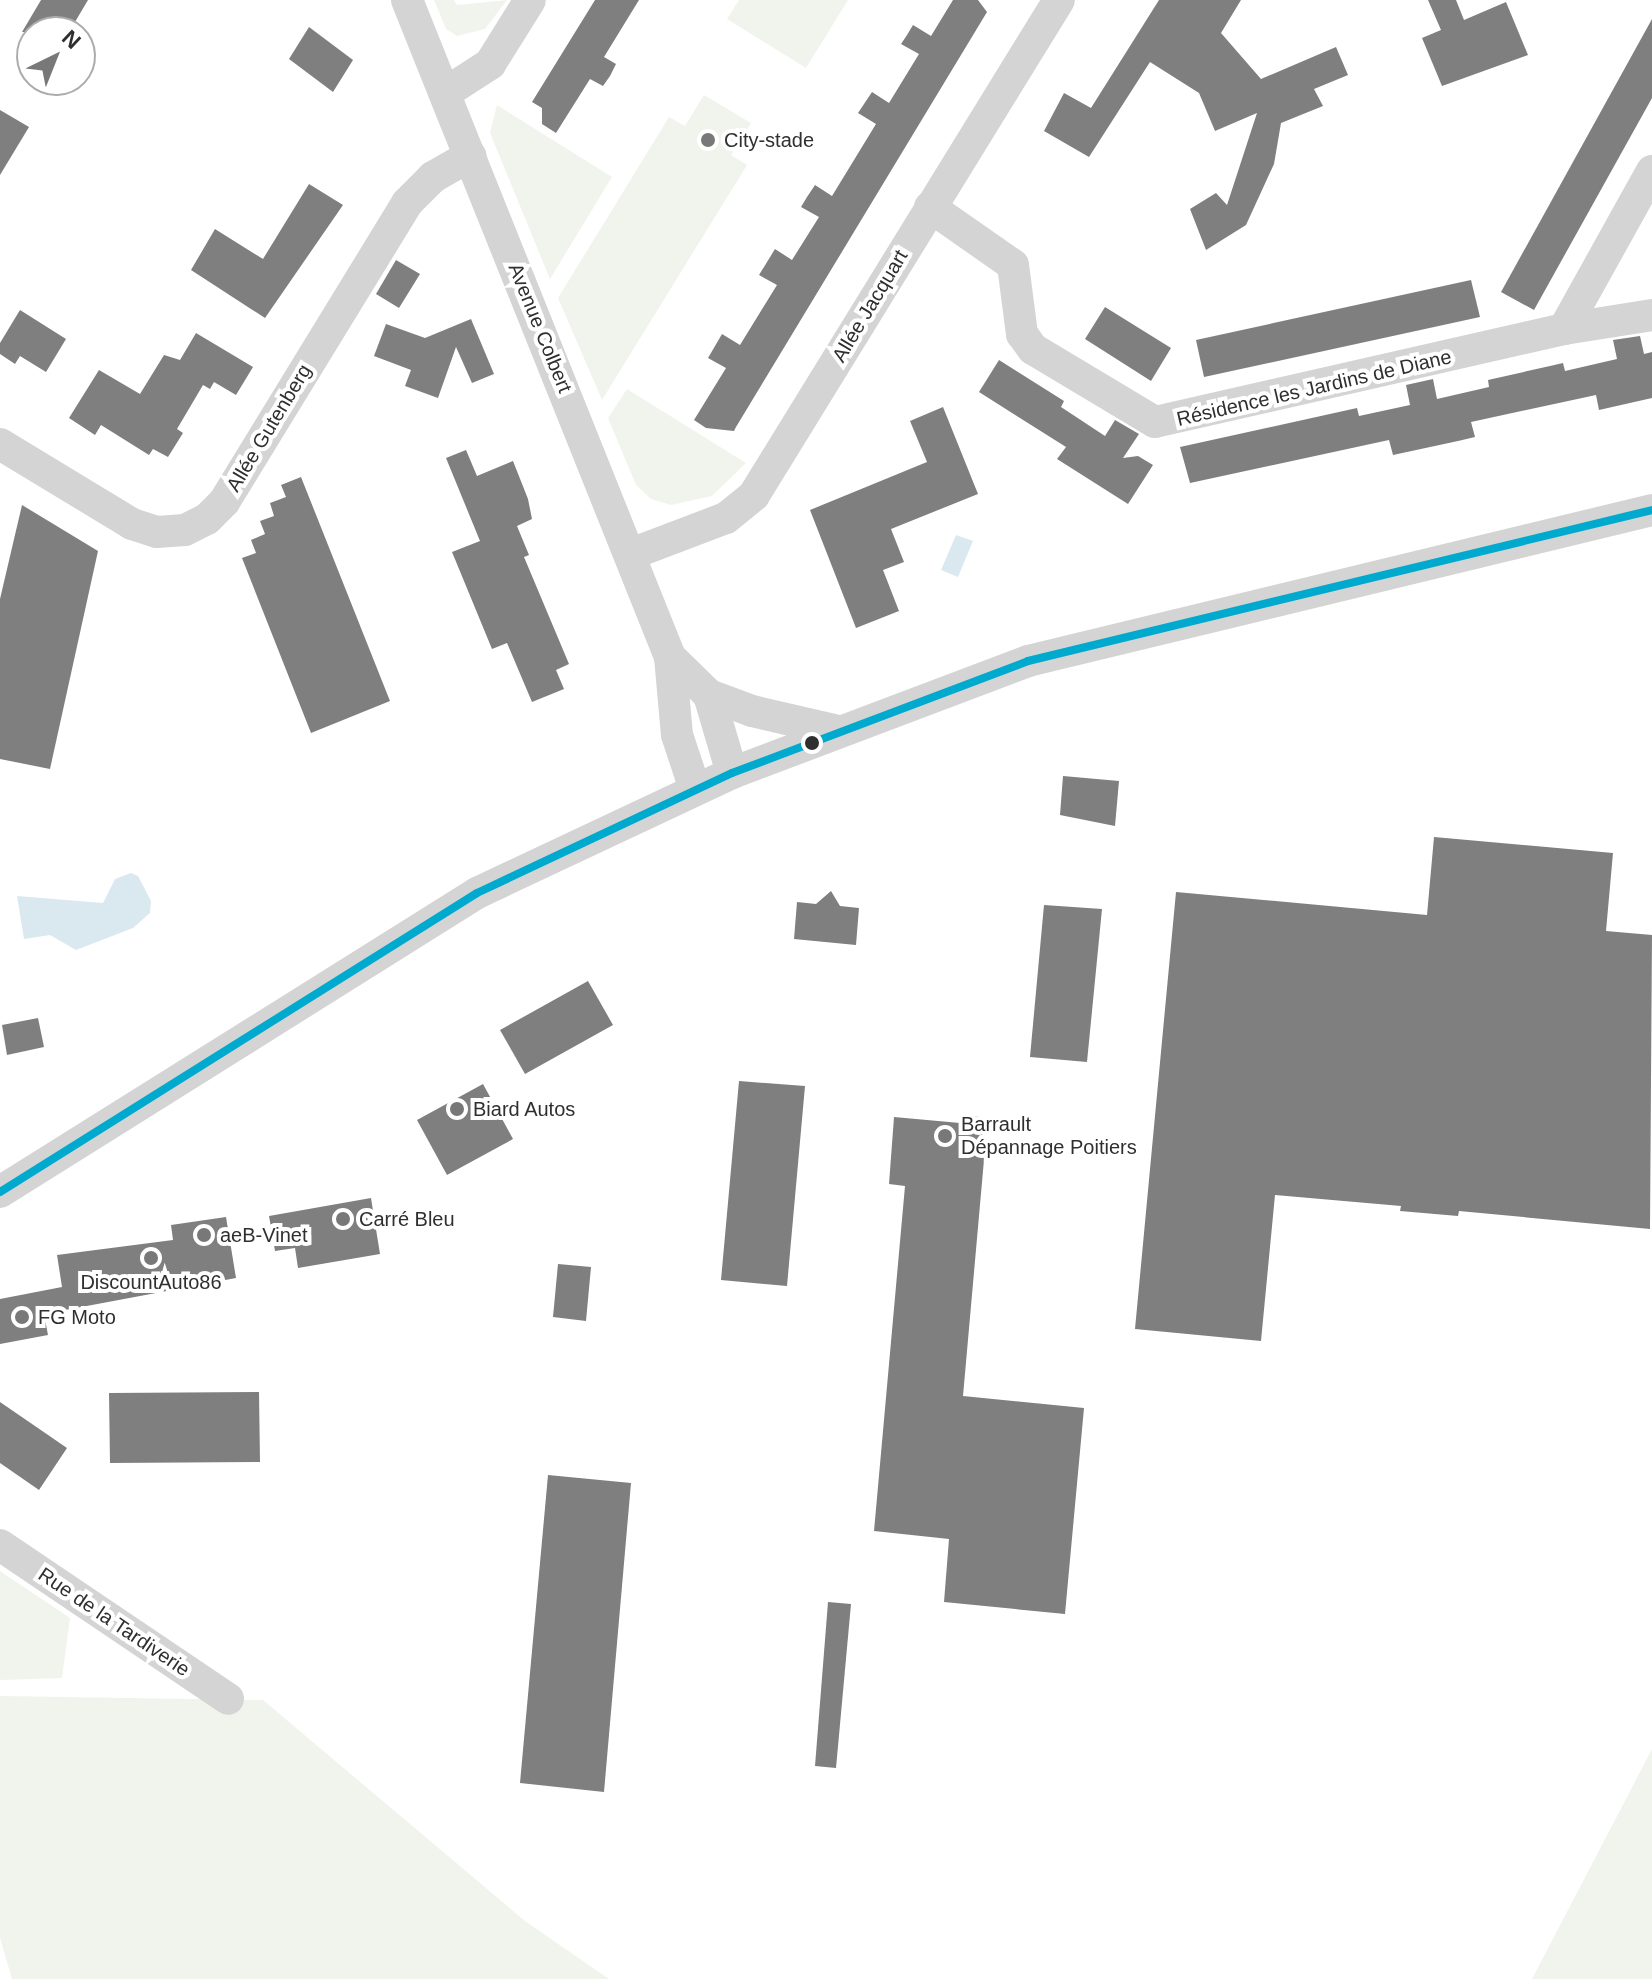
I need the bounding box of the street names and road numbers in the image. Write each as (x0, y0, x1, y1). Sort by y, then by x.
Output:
street label: Allée Jacquart (827, 246, 913, 366)
street label: Avenue Colbert (503, 260, 577, 396)
street label: Résidence les Jardins de Diane (1174, 345, 1454, 431)
street label: Allée Gutenberg (221, 360, 317, 496)
street label: Rue de la Tardiverie (34, 1562, 194, 1682)

